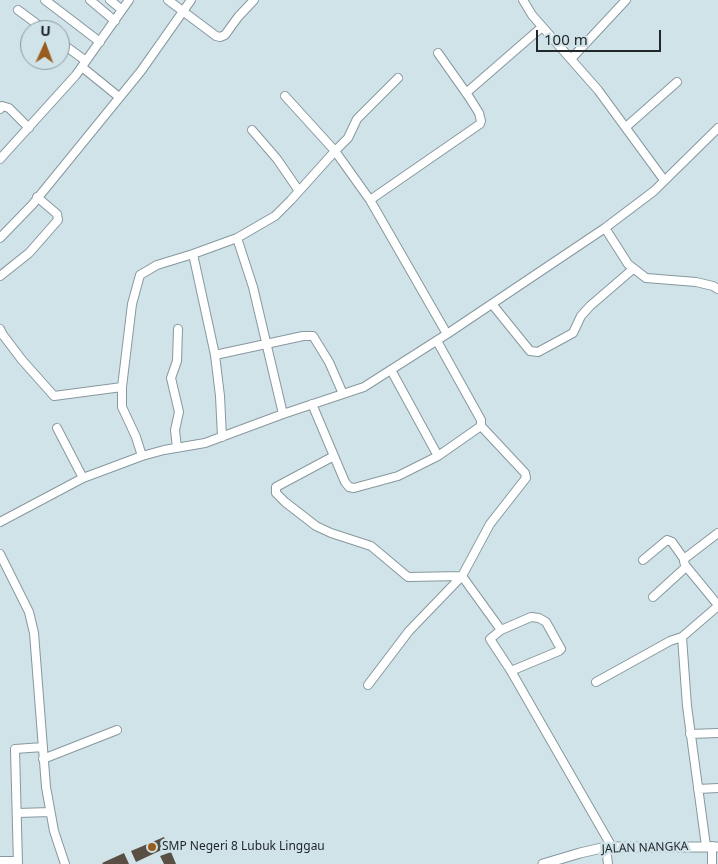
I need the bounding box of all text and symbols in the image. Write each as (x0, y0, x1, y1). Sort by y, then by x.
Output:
north arrow (20, 20, 70, 70)
scale bar (538, 20, 663, 52)
text: U (40, 21, 51, 40)
text: 100 m (544, 29, 588, 49)
street label: JALAN NANGKA (601, 839, 689, 857)
place label: SMP Negeri 8 Lubuk Linggau (162, 840, 325, 854)
marker: SMP Negeri 8 Lubuk Linggau (146, 841, 158, 853)

